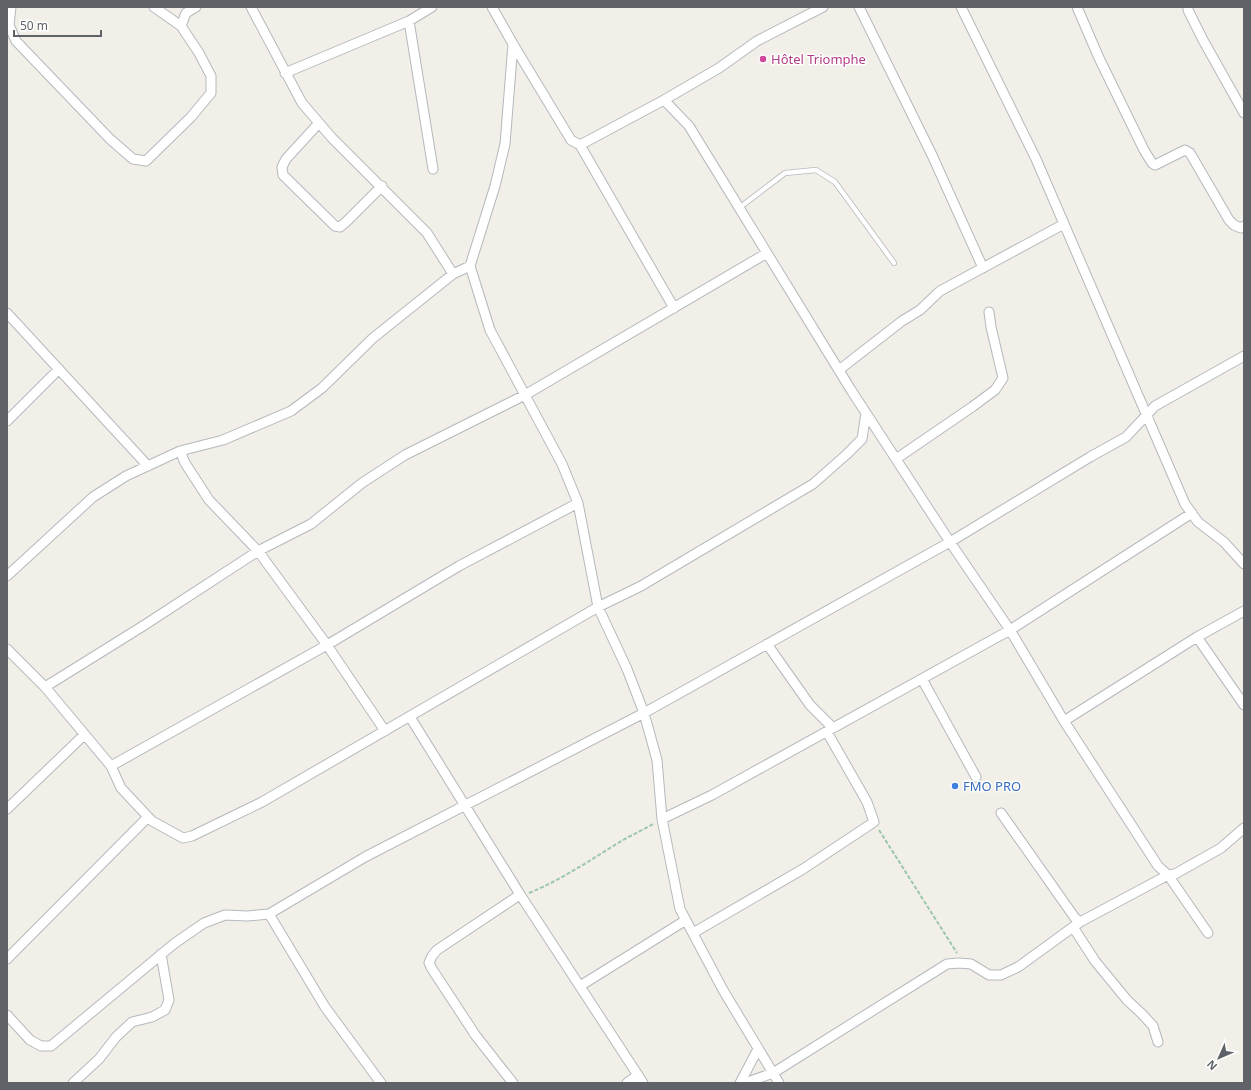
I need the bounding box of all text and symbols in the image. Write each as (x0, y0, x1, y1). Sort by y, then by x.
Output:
scale bar (14, 12, 101, 38)
text: 50 m (20, 17, 48, 34)
place label: Hôtel Triomphe (771, 50, 866, 68)
marker: Hôtel Triomphe (758, 54, 768, 64)
place label: FMO PRO (963, 777, 1021, 795)
marker: FMO PRO (950, 781, 960, 791)
north arrow (1199, 1038, 1239, 1078)
text: N (1203, 1057, 1220, 1074)

